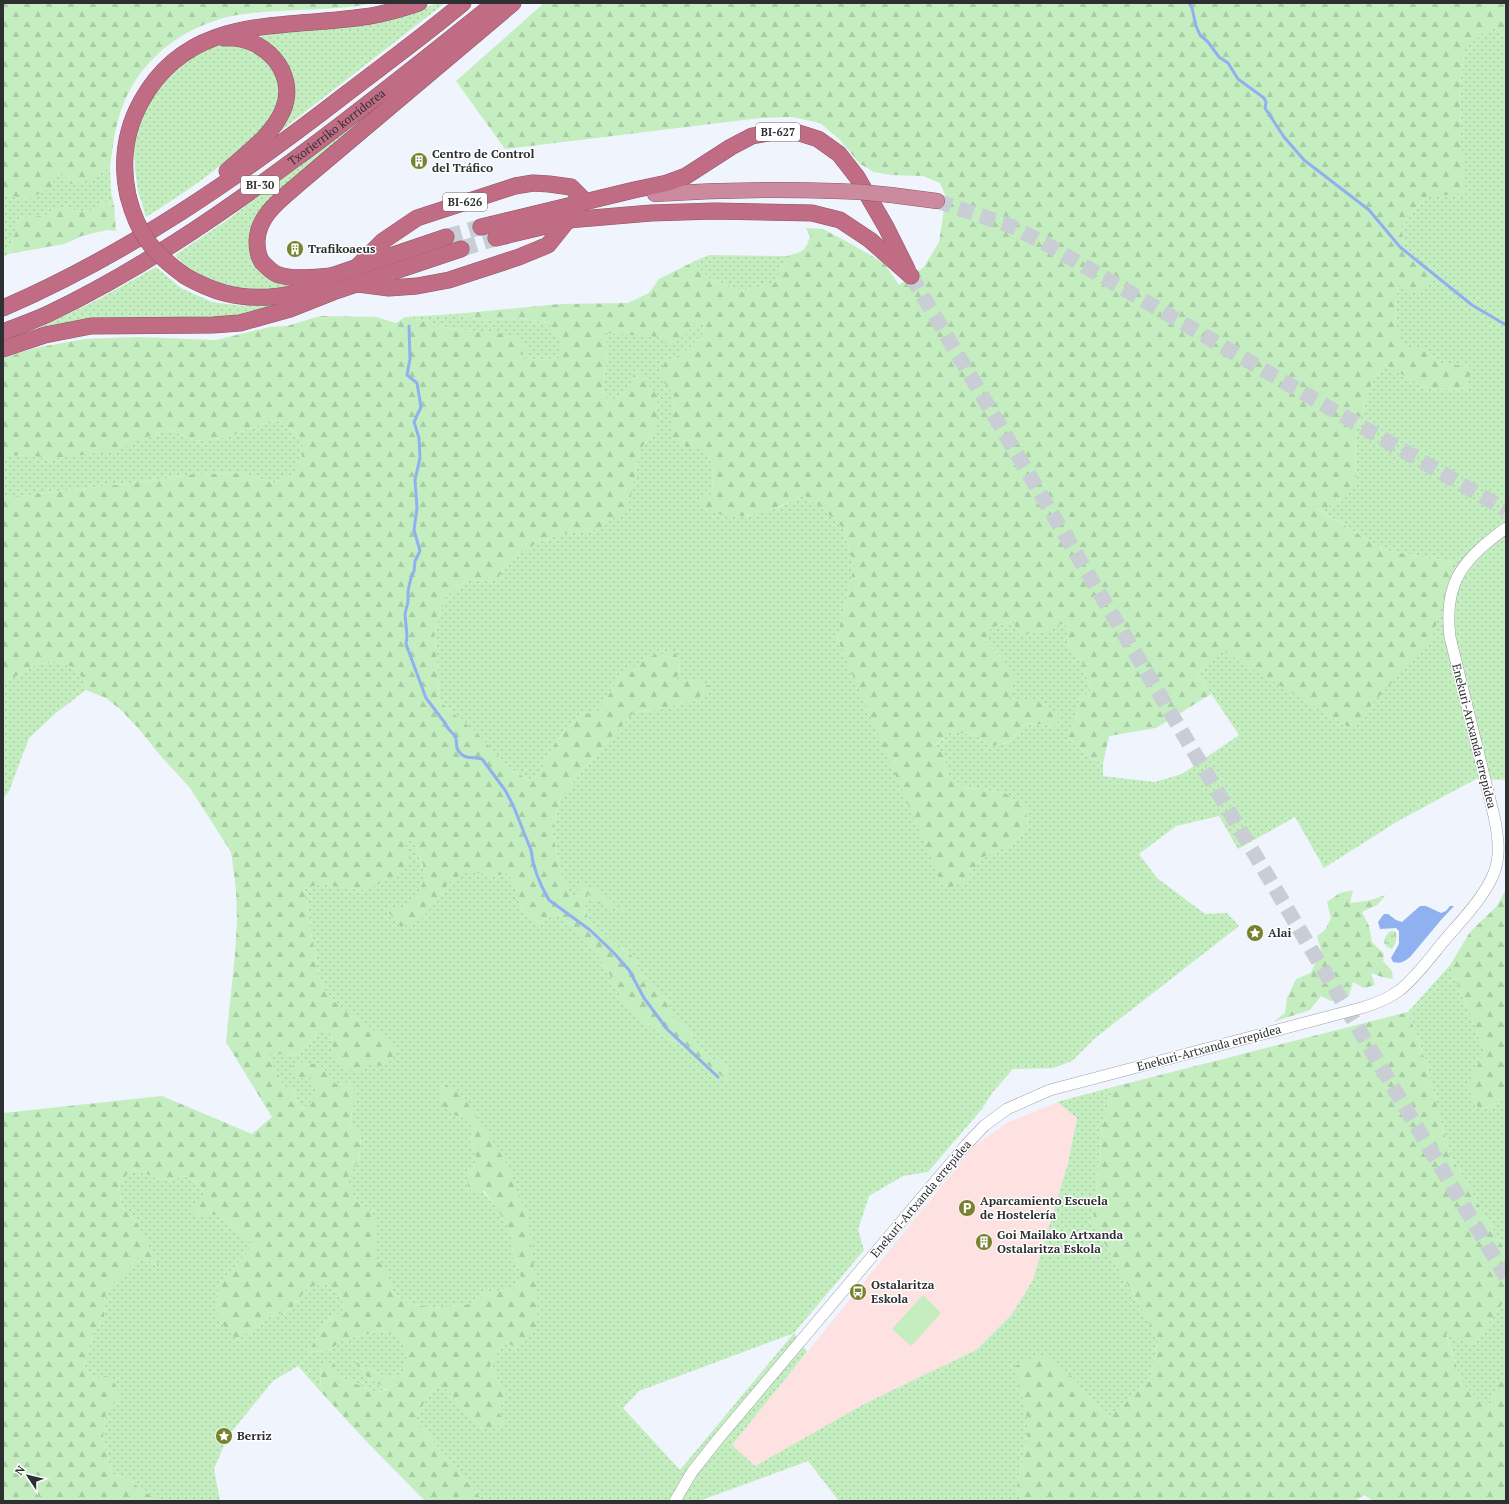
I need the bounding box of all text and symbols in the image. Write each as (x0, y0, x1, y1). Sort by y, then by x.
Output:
street label: Txorierriko korridorea (285, 85, 388, 169)
road number: BI-627 (756, 123, 800, 141)
place label: Centro de Control del Tráfico (432, 146, 534, 175)
building icon: Centro de Control del Tráfico (409, 151, 429, 171)
road number: BI-30 (241, 176, 279, 194)
road number: BI-626 (443, 193, 487, 211)
building icon: Trafikoaeus (285, 239, 305, 259)
place label: Trafikoaeus (308, 241, 376, 256)
street label: Enekuri-Artxanda errepidea (1449, 662, 1500, 810)
place icon: Alai (1245, 923, 1265, 943)
place label: Alai (1268, 925, 1291, 940)
street label: Enekuri-Artxanda errepidea (1135, 1021, 1283, 1074)
street label: Enekuri-Artxanda errepidea (867, 1137, 974, 1261)
place label: Aparcamiento Escuela de Hostelería (980, 1193, 1108, 1222)
parking icon: Aparcamiento Escuela de Hostelería (957, 1198, 977, 1218)
place label: Goi Mailako Artxanda Ostalaritza Eskola (997, 1227, 1123, 1256)
building icon: Goi Mailako Artxanda Ostalaritza Eskola (974, 1232, 994, 1252)
place label: Ostalaritza Eskola (871, 1277, 935, 1306)
bus stop icon: Ostalaritza Eskola (848, 1282, 868, 1302)
place icon: Berriz (214, 1426, 234, 1446)
place label: Berriz (237, 1428, 272, 1443)
north arrow (8, 1456, 48, 1496)
text: N (12, 1462, 28, 1478)

